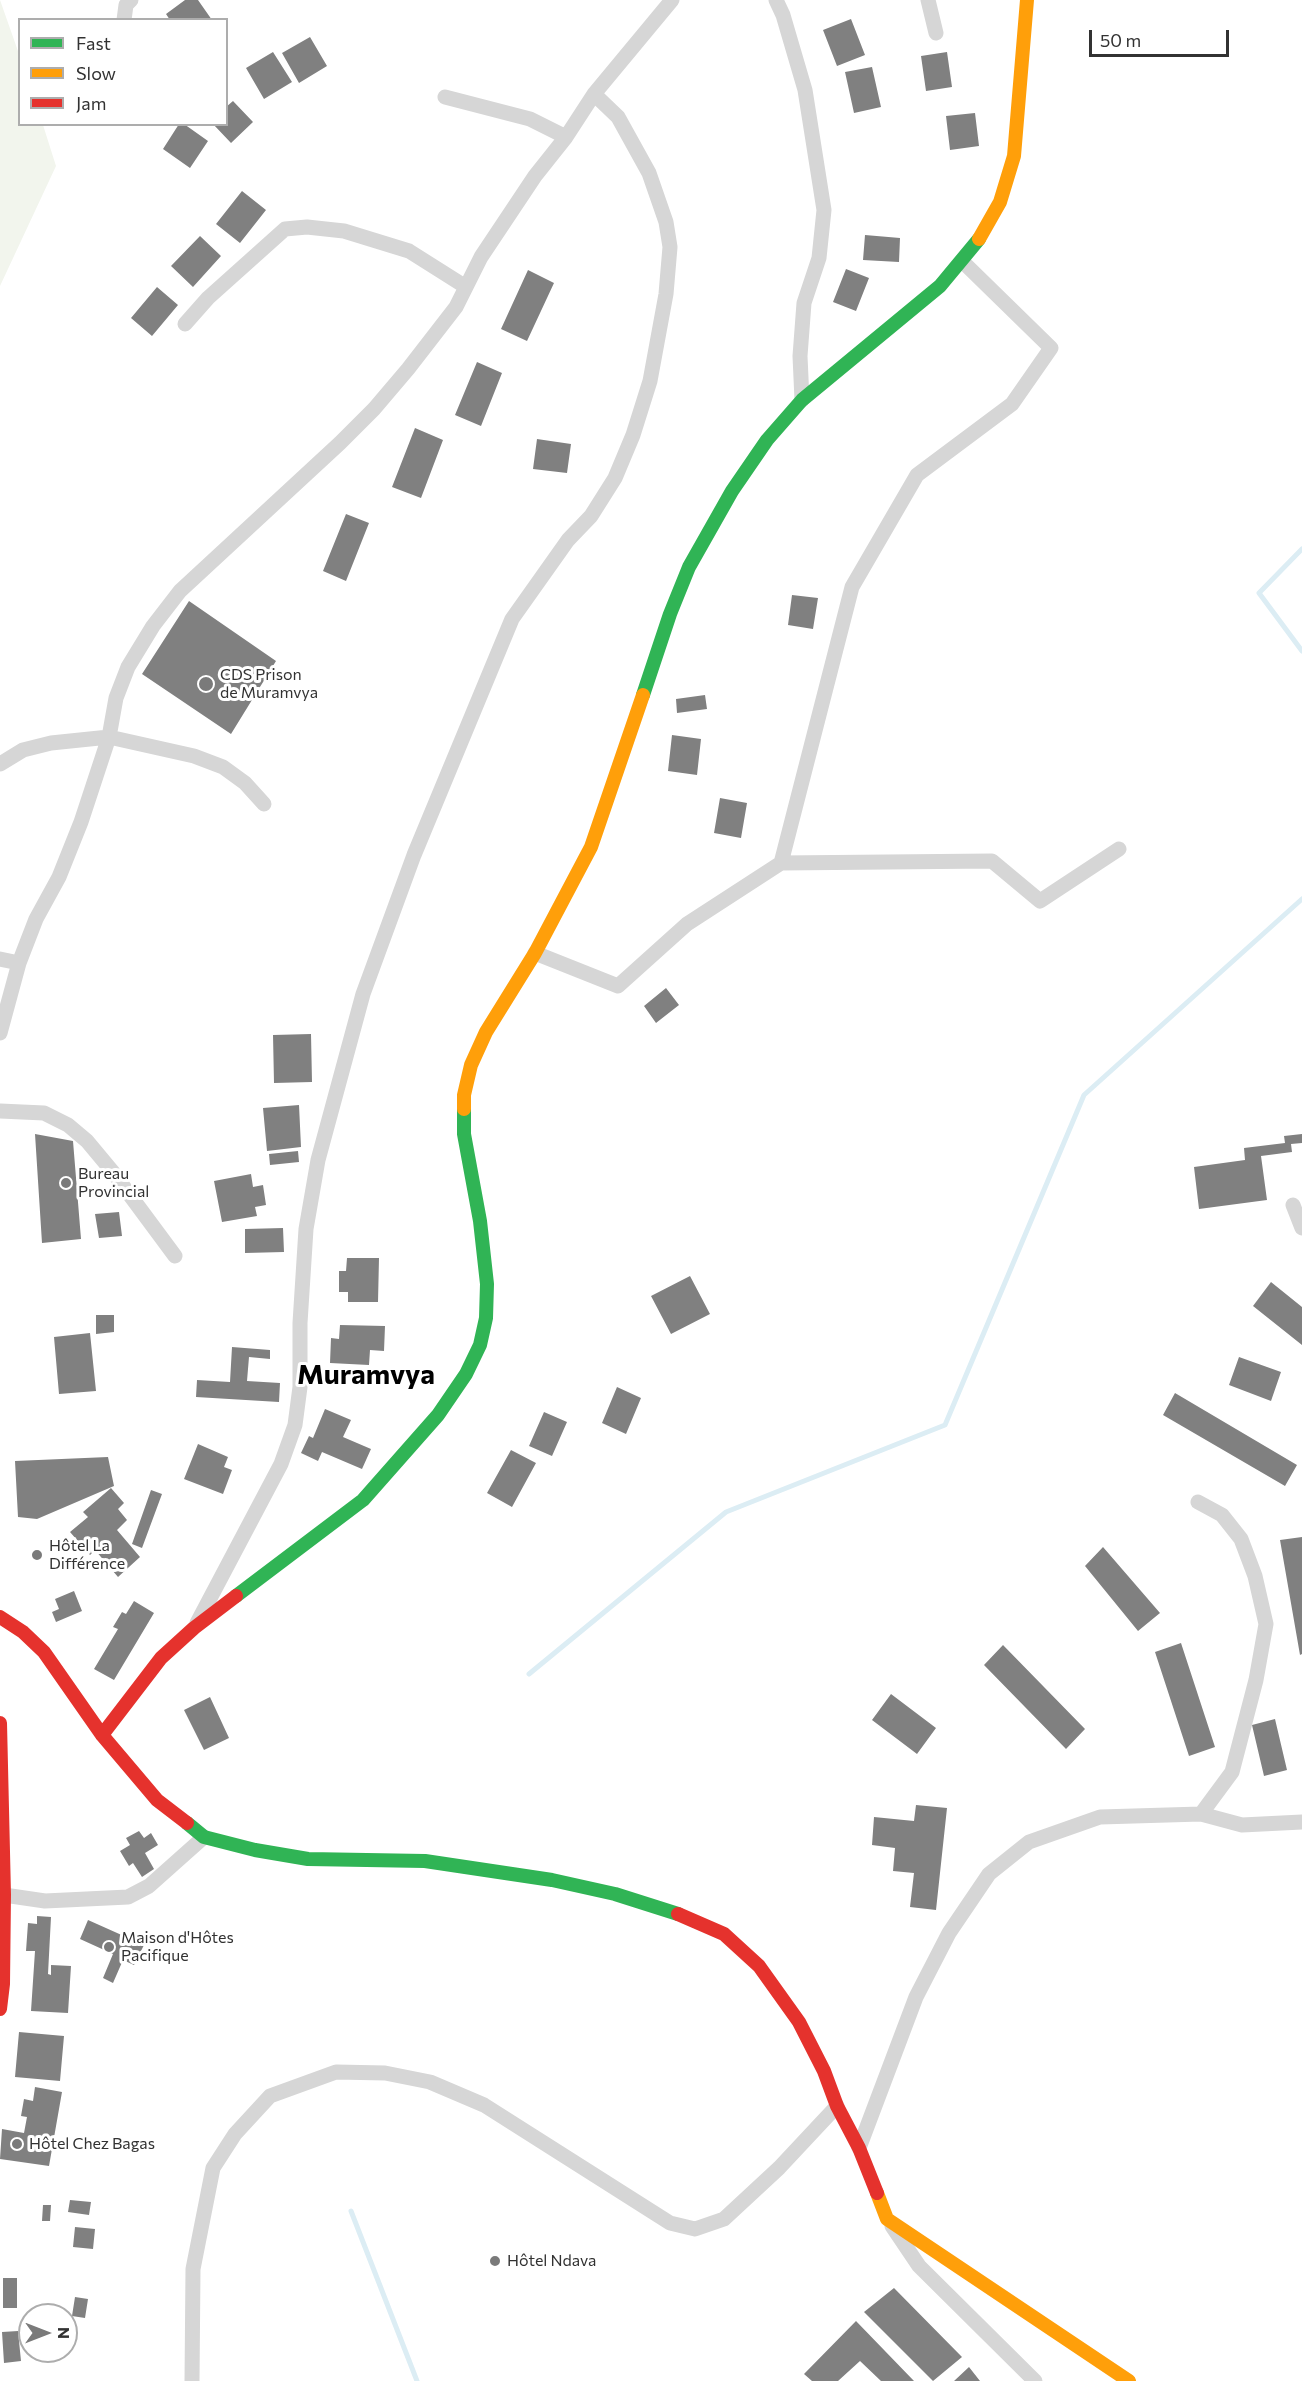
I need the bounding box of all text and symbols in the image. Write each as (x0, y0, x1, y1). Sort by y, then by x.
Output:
legend (18, 18, 228, 126)
scale bar (1092, 18, 1232, 56)
text: 50 m (1100, 29, 1141, 51)
text: Fast (76, 32, 111, 54)
text: Slow (76, 62, 116, 84)
text: Jam (76, 92, 106, 114)
place label: CDS Prison de Muramvya (220, 665, 318, 703)
marker: CDS Prison de Muramvya (197, 675, 215, 693)
place label: Bureau Provincial (78, 1164, 149, 1202)
marker: Bureau Provincial (59, 1176, 73, 1190)
district label: Muramvya (297, 1358, 435, 1392)
place label: Hôtel La Différence (49, 1536, 125, 1574)
marker: Hôtel La Différence (30, 1548, 44, 1562)
place label: Maison d'Hôtes Pacifique (121, 1928, 234, 1966)
marker: Maison d'Hôtes Pacifique (102, 1940, 116, 1954)
place label: Hôtel Chez Bagas (29, 2134, 155, 2154)
marker: Hôtel Chez Bagas (10, 2137, 24, 2151)
place label: Hôtel Ndava (507, 2251, 596, 2271)
marker: Hôtel Ndava (488, 2254, 502, 2268)
north arrow (18, 2303, 78, 2363)
text: N (55, 2327, 74, 2339)

